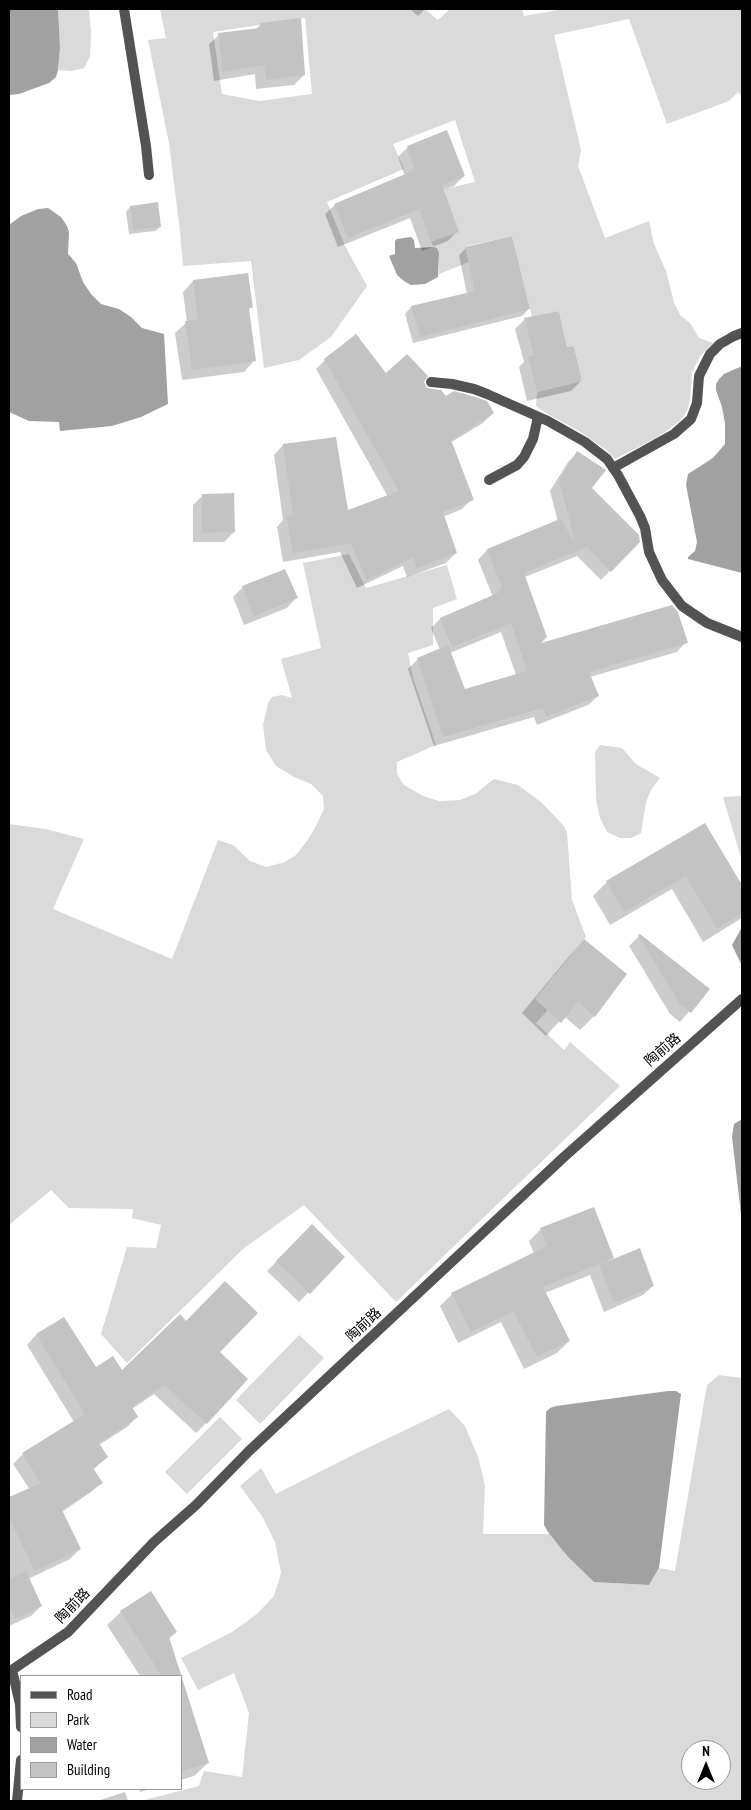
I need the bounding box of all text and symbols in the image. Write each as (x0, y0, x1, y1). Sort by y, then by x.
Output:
street label: 陶前路 (642, 1030, 684, 1070)
street label: 陶前路 (343, 1305, 385, 1345)
street label: 陶前路 (52, 1585, 94, 1627)
legend (20, 1675, 182, 1790)
text: Road (67, 1685, 93, 1704)
text: Park (67, 1710, 89, 1729)
text: Water (67, 1735, 97, 1754)
north arrow (681, 1740, 731, 1790)
text: N (702, 1742, 710, 1760)
text: Building (67, 1760, 110, 1779)

